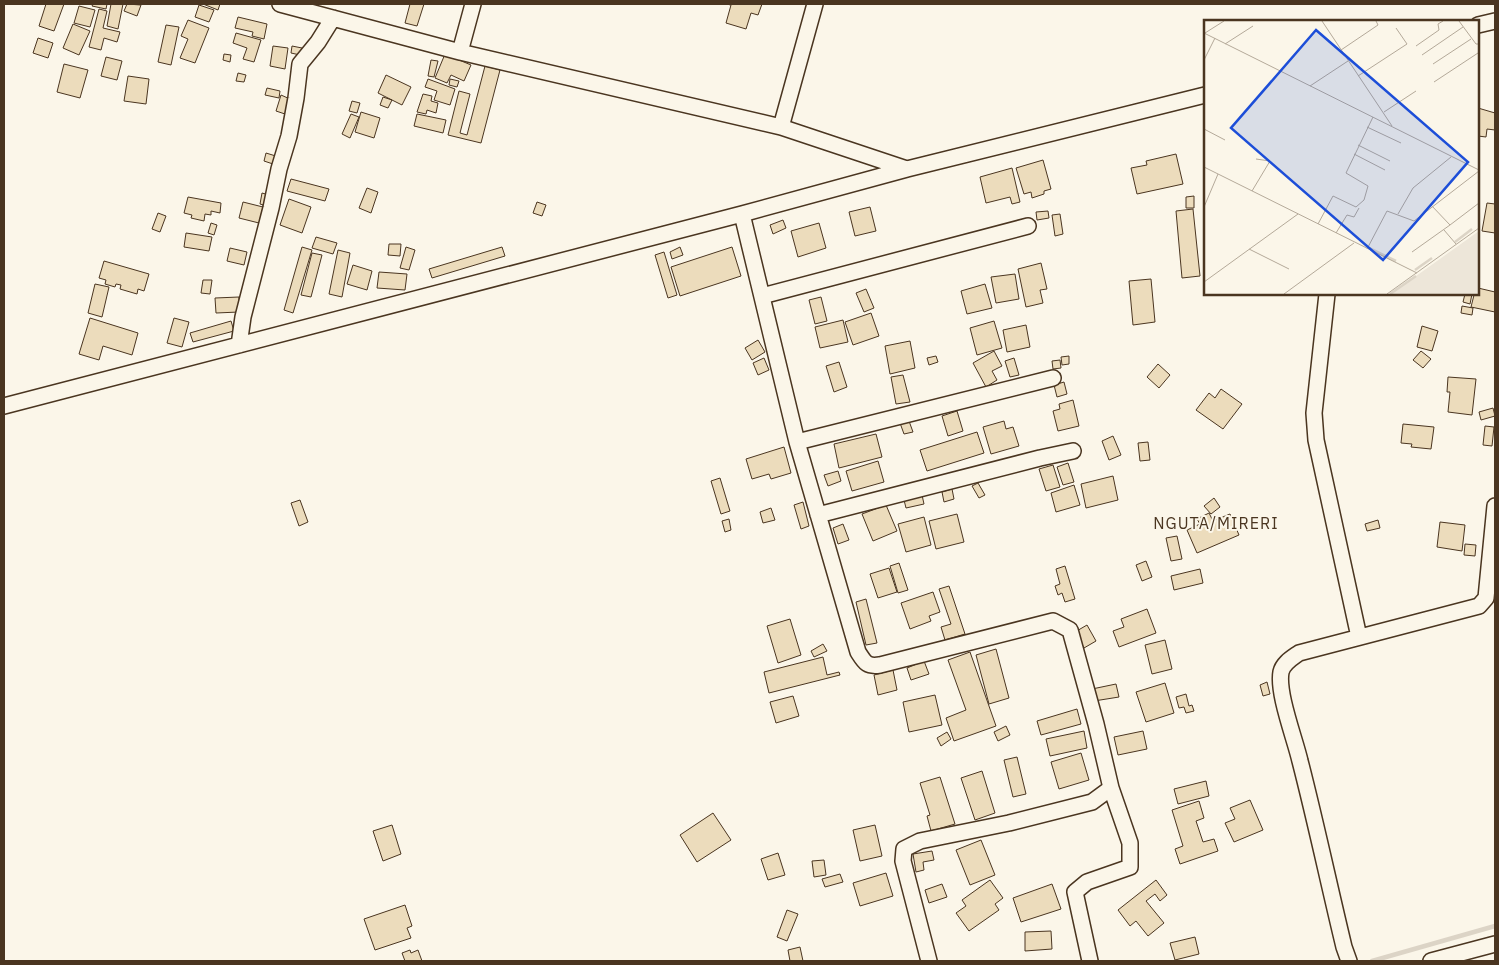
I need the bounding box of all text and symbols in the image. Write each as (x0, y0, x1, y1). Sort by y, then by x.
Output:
inset map (1204, 20, 1479, 295)
district label: NGUTA/MIRERI (1153, 513, 1279, 533)

